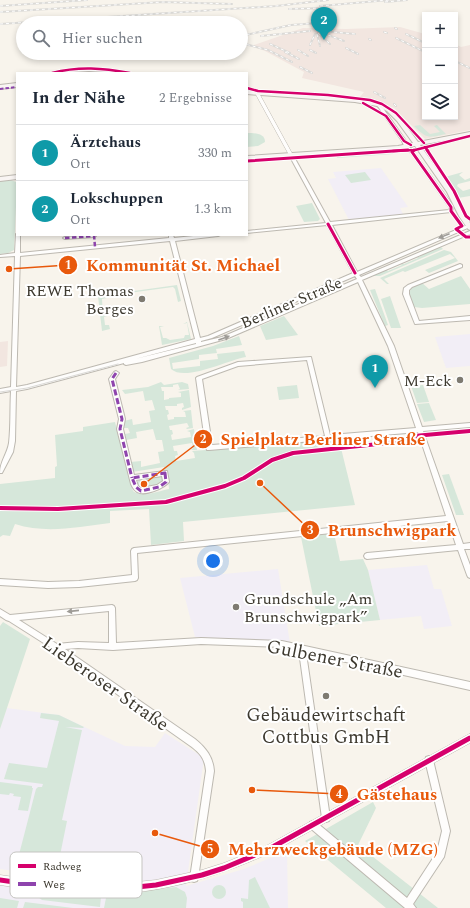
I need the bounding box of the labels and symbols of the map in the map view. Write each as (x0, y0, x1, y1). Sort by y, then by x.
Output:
pin: 2 (311, 7, 337, 40)
one-way arrow (437, 234, 449, 240)
callout: Kommunität St. Michael (58, 250, 288, 279)
text: Kommunität St. Michael (86, 253, 280, 279)
text: 1 (65, 256, 71, 275)
street label: Berliner Straße (237, 271, 346, 335)
place label: REWE Thomas Berges (26, 279, 134, 321)
marker: REWE Thomas Berges (137, 294, 147, 304)
one-way arrow (218, 335, 230, 341)
pin: 1 (362, 355, 388, 388)
place label: M-Eck (404, 369, 452, 393)
marker: M-Eck (455, 375, 465, 385)
callout: Spielplatz Berliner Straße (193, 424, 434, 453)
text: Spielplatz Berliner Straße (221, 427, 425, 453)
text: 2 (200, 430, 207, 449)
callout: Brunschwigpark (300, 516, 465, 545)
text: Brunschwigpark (327, 518, 457, 544)
text: 3 (307, 521, 314, 540)
your location (203, 551, 223, 571)
place label: Grundschule „Am Brunschwigpark” (244, 587, 372, 629)
marker: Grundschule „Am Brunschwigpark” (231, 602, 241, 612)
one-way arrow (67, 608, 79, 615)
street label: Lieberoser Straße (36, 629, 175, 739)
street label: Gulbener Straße (264, 632, 405, 687)
marker: Gebäudewirtschaft Cottbus GmbH (321, 691, 331, 701)
place label: Gebäudewirtschaft Cottbus GmbH (246, 701, 406, 752)
callout: Gästehaus (329, 779, 446, 808)
text: Gästehaus (357, 782, 437, 808)
text: 4 (336, 785, 343, 804)
callout: Mehrzweckgebäude (MZG) (200, 834, 446, 863)
text: Mehrzweckgebäude (MZG) (228, 837, 438, 863)
text: 5 (207, 840, 213, 859)
legend (10, 852, 142, 898)
text: Radweg (43, 858, 82, 875)
text: Weg (43, 876, 65, 893)

